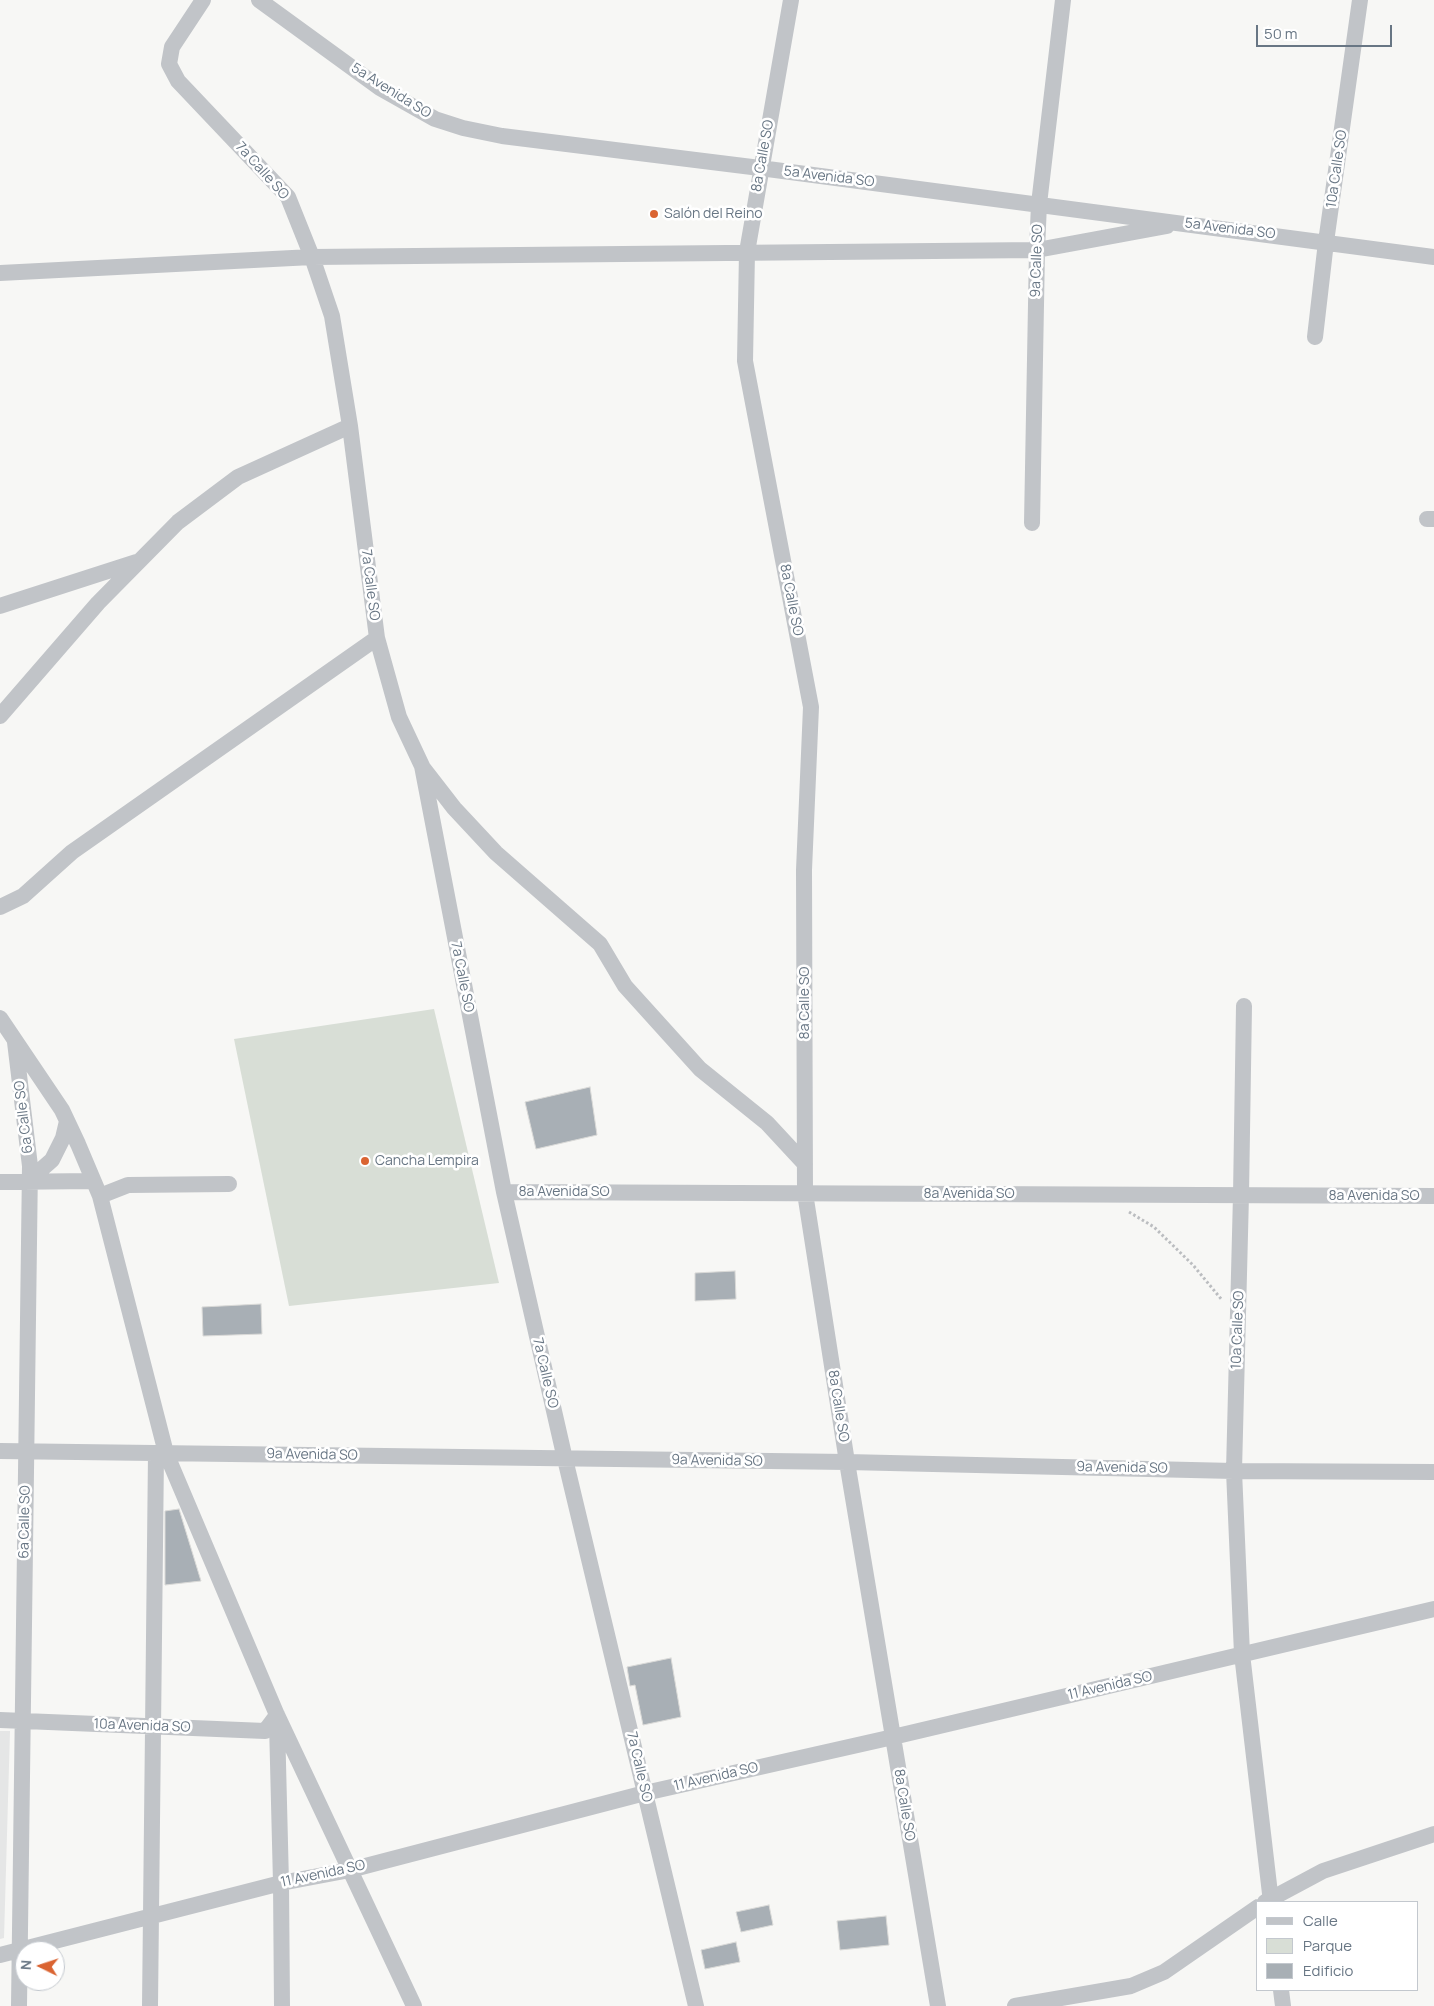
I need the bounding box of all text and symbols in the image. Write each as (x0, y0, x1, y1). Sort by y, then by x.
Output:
scale bar (1259, 15, 1395, 47)
text: 50 m (1264, 23, 1298, 44)
street label: 5a Avenida SO (348, 60, 434, 122)
street label: 8a Calle SO (748, 119, 778, 193)
street label: 10a Calle SO (1323, 129, 1351, 209)
street label: 7a Calle SO (232, 139, 292, 203)
street label: 5a Avenida SO (783, 163, 875, 191)
place label: Salón del Reino (664, 206, 762, 222)
marker: Salón del Reino (648, 208, 660, 220)
street label: 5a Avenida SO (1184, 215, 1276, 243)
street label: 9a Calle SO (1027, 224, 1047, 298)
street label: 7a Calle SO (357, 548, 383, 622)
street label: 8a Calle SO (776, 563, 806, 637)
street label: 7a Calle SO (447, 940, 477, 1014)
street label: 8a Calle SO (797, 967, 813, 1039)
street label: 6a Calle SO (11, 1080, 37, 1154)
place label: Cancha Lempira (375, 1153, 479, 1169)
marker: Cancha Lempira (359, 1155, 371, 1167)
street label: 8a Avenida SO (518, 1184, 610, 1200)
street label: 8a Avenida SO (923, 1186, 1015, 1202)
street label: 8a Avenida SO (1328, 1188, 1420, 1204)
street label: 10a Calle SO (1228, 1290, 1248, 1370)
street label: 7a Calle SO (529, 1336, 561, 1410)
street label: 8a Calle SO (824, 1369, 852, 1443)
street label: 9a Avenida SO (266, 1446, 358, 1464)
street label: 9a Avenida SO (671, 1452, 763, 1470)
street label: 9a Avenida SO (1076, 1459, 1168, 1477)
street label: 6a Calle SO (16, 1485, 34, 1559)
street label: 11 Avenida SO (1066, 1668, 1154, 1704)
street label: 10a Avenida SO (93, 1716, 191, 1736)
street label: 7a Calle SO (623, 1730, 655, 1804)
street label: 11 Avenida SO (672, 1759, 760, 1795)
street label: 8a Calle SO (890, 1768, 918, 1842)
street label: 11 Avenida SO (279, 1857, 367, 1891)
legend (1256, 1901, 1419, 1991)
text: Calle (1303, 1910, 1338, 1931)
text: Parque (1303, 1935, 1352, 1956)
north arrow (15, 1941, 65, 1991)
text: N (16, 1959, 35, 1971)
text: Edificio (1303, 1960, 1353, 1981)

